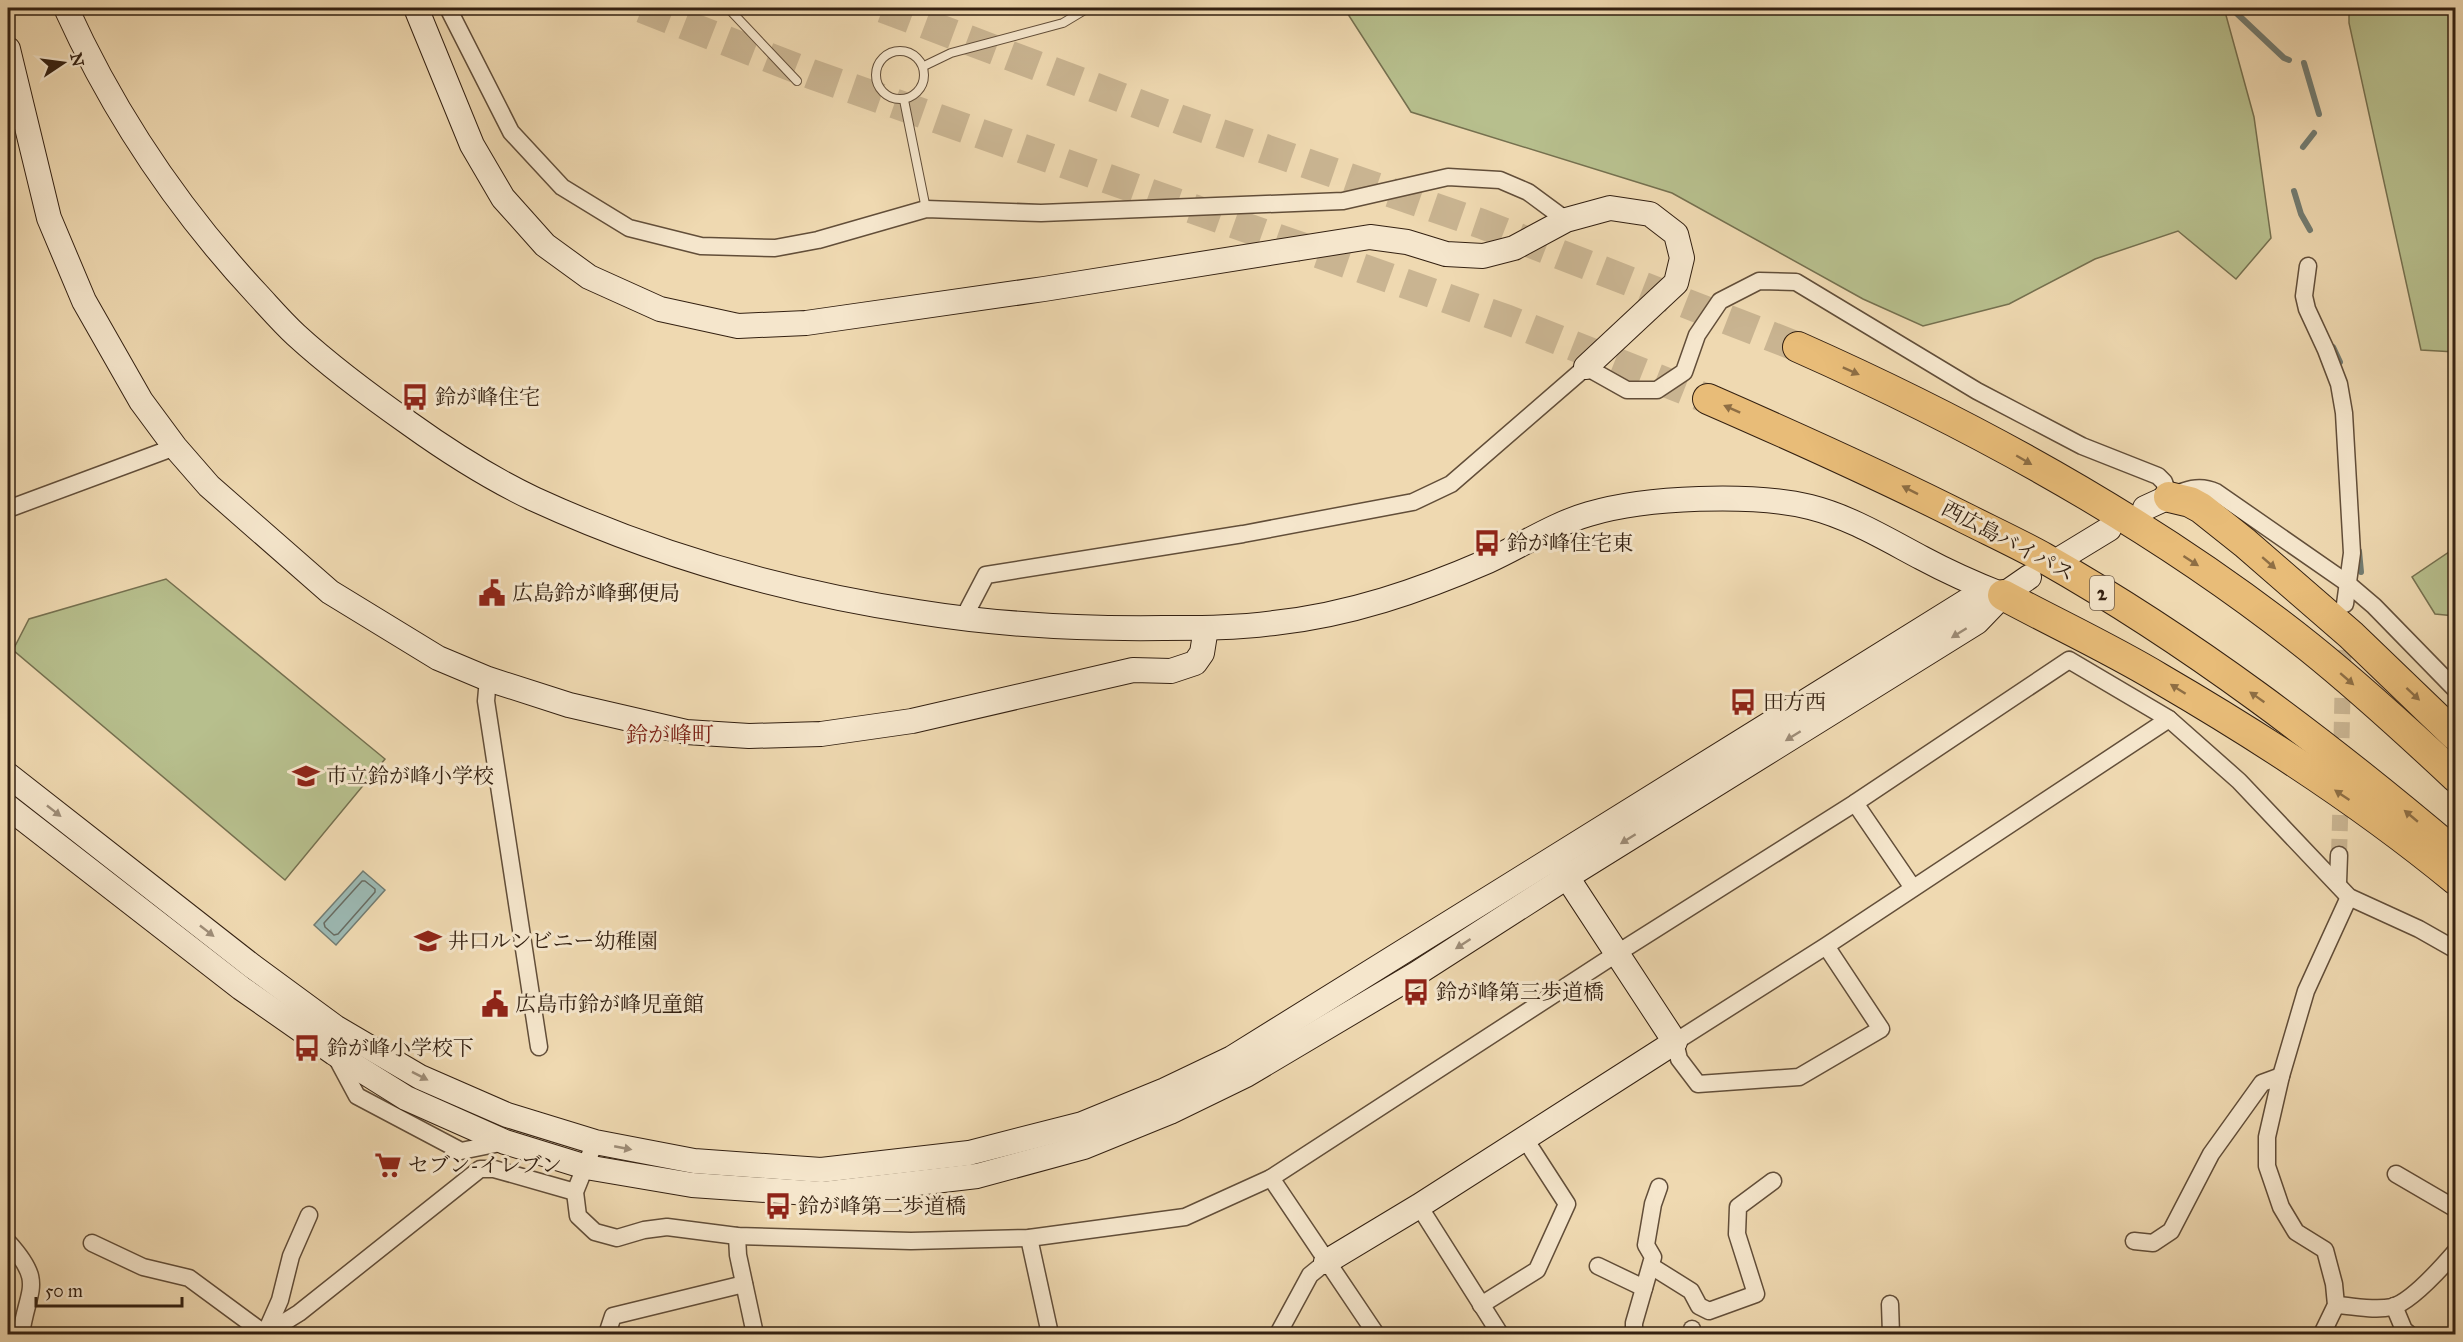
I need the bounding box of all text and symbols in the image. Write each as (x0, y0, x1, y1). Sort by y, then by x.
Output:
north arrow (33, 33, 93, 93)
text: N (66, 51, 88, 69)
one-way arrow (1843, 366, 1861, 376)
bus stop icon: 鈴が峰住宅 (400, 382, 430, 412)
place label: 鈴が峰住宅 (435, 384, 540, 410)
one-way arrow (1723, 404, 1741, 414)
one-way arrow (2016, 455, 2033, 465)
one-way arrow (1901, 485, 1918, 495)
street label: 西広島バイパス (1937, 495, 2079, 587)
bus stop icon: 鈴が峰住宅東 (1472, 528, 1502, 558)
place label: 鈴が峰住宅東 (1507, 530, 1633, 556)
one-way arrow (2183, 556, 2199, 567)
one-way arrow (2261, 556, 2276, 570)
road number: 2 (2090, 576, 2114, 610)
public building icon: 広島鈴が峰郵便局 (477, 578, 507, 608)
place label: 広島鈴が峰郵便局 (512, 580, 680, 606)
one-way arrow (1951, 628, 1967, 639)
one-way arrow (2339, 672, 2354, 685)
one-way arrow (2170, 684, 2186, 695)
one-way arrow (2406, 686, 2420, 700)
bus stop icon: 田方西 (1728, 687, 1758, 717)
place label: 田方西 (1763, 689, 1826, 715)
one-way arrow (2250, 691, 2265, 703)
district label: 鈴が峰町 (626, 721, 714, 748)
one-way arrow (1785, 731, 1801, 742)
school or university icon: 市立鈴が峰小学校 (291, 761, 321, 791)
place label: 市立鈴が峰小学校 (326, 763, 494, 789)
one-way arrow (2334, 789, 2350, 800)
one-way arrow (46, 804, 61, 816)
one-way arrow (2404, 810, 2419, 823)
one-way arrow (1620, 834, 1636, 845)
one-way arrow (200, 924, 215, 936)
school or university icon: 井口ルンビニー幼稚園 (413, 926, 443, 956)
place label: 井口ルンビニー幼稚園 (448, 928, 657, 954)
one-way arrow (1455, 938, 1471, 949)
bus stop icon: 鈴が峰第三歩道橋 (1401, 977, 1431, 1007)
place label: 鈴が峰第三歩道橋 (1436, 979, 1604, 1005)
public building icon: 広島市鈴が峰児童館 (480, 989, 510, 1019)
place label: 広島市鈴が峰児童館 (515, 991, 704, 1017)
bus stop icon: 鈴が峰小学校下 (292, 1033, 322, 1063)
place label: 鈴が峰小学校下 (327, 1035, 474, 1061)
one-way arrow (412, 1071, 429, 1081)
one-way arrow (614, 1144, 633, 1153)
supermarket icon: セブン-イレブン (373, 1150, 403, 1180)
place label: セブン-イレブン (408, 1152, 562, 1178)
bus stop icon: 鈴が峰第二歩道橋 (763, 1191, 793, 1221)
place label: 鈴が峰第二歩道橋 (798, 1193, 966, 1219)
scale bar (36, 1270, 182, 1308)
text: 50 m (45, 1280, 83, 1302)

